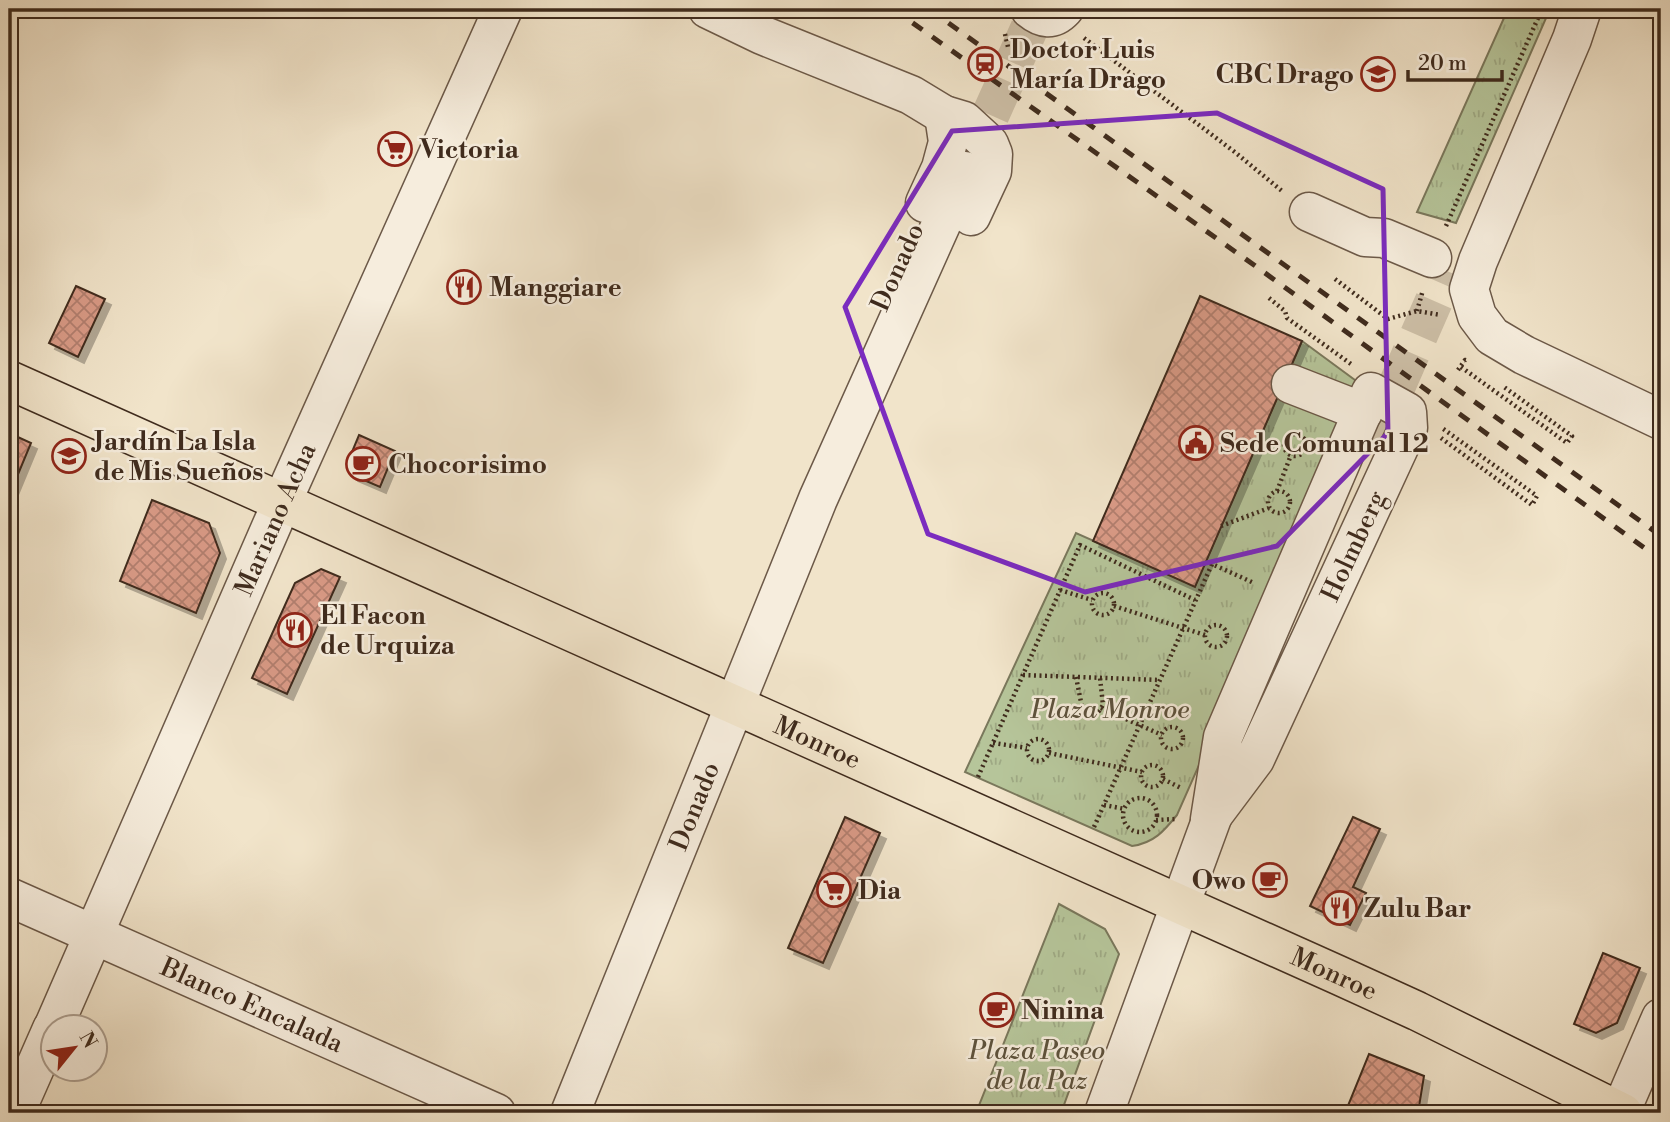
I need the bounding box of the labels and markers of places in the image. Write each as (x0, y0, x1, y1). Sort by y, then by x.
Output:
place label: Doctor Luis María Drago (1010, 34, 1166, 96)
station icon: Doctor Luis María Drago (966, 45, 1004, 83)
school or university icon: CBC Drago (1359, 55, 1397, 93)
place label: CBC Drago (1216, 59, 1354, 91)
supermarket icon: Victoria (376, 130, 414, 168)
place label: Victoria (419, 134, 520, 166)
restaurant icon: Manggiare (445, 268, 483, 306)
place label: Manggiare (489, 272, 622, 304)
public building icon: Sede Comunal 12 (1177, 424, 1215, 462)
place label: Jardín La Isla de Mis Sueños (91, 426, 263, 488)
place label: Sede Comunal 12 (1220, 428, 1429, 460)
school or university icon: Jardín La Isla de Mis Sueños (50, 437, 88, 475)
cafe icon: Chocorisimo (344, 445, 382, 483)
place label: Chocorisimo (388, 449, 547, 481)
place label: El Facon de Urquiza (320, 600, 456, 662)
restaurant icon: El Facon de Urquiza (276, 611, 314, 649)
cafe icon: Owo (1251, 861, 1289, 899)
place label: Owo (1192, 865, 1246, 897)
supermarket icon: Dia (815, 871, 853, 909)
place label: Dia (858, 875, 902, 907)
restaurant icon: Zulu Bar (1321, 889, 1359, 927)
place label: Zulu Bar (1364, 893, 1471, 925)
cafe icon: Ninina (978, 991, 1016, 1029)
place label: Ninina (1021, 995, 1105, 1027)

